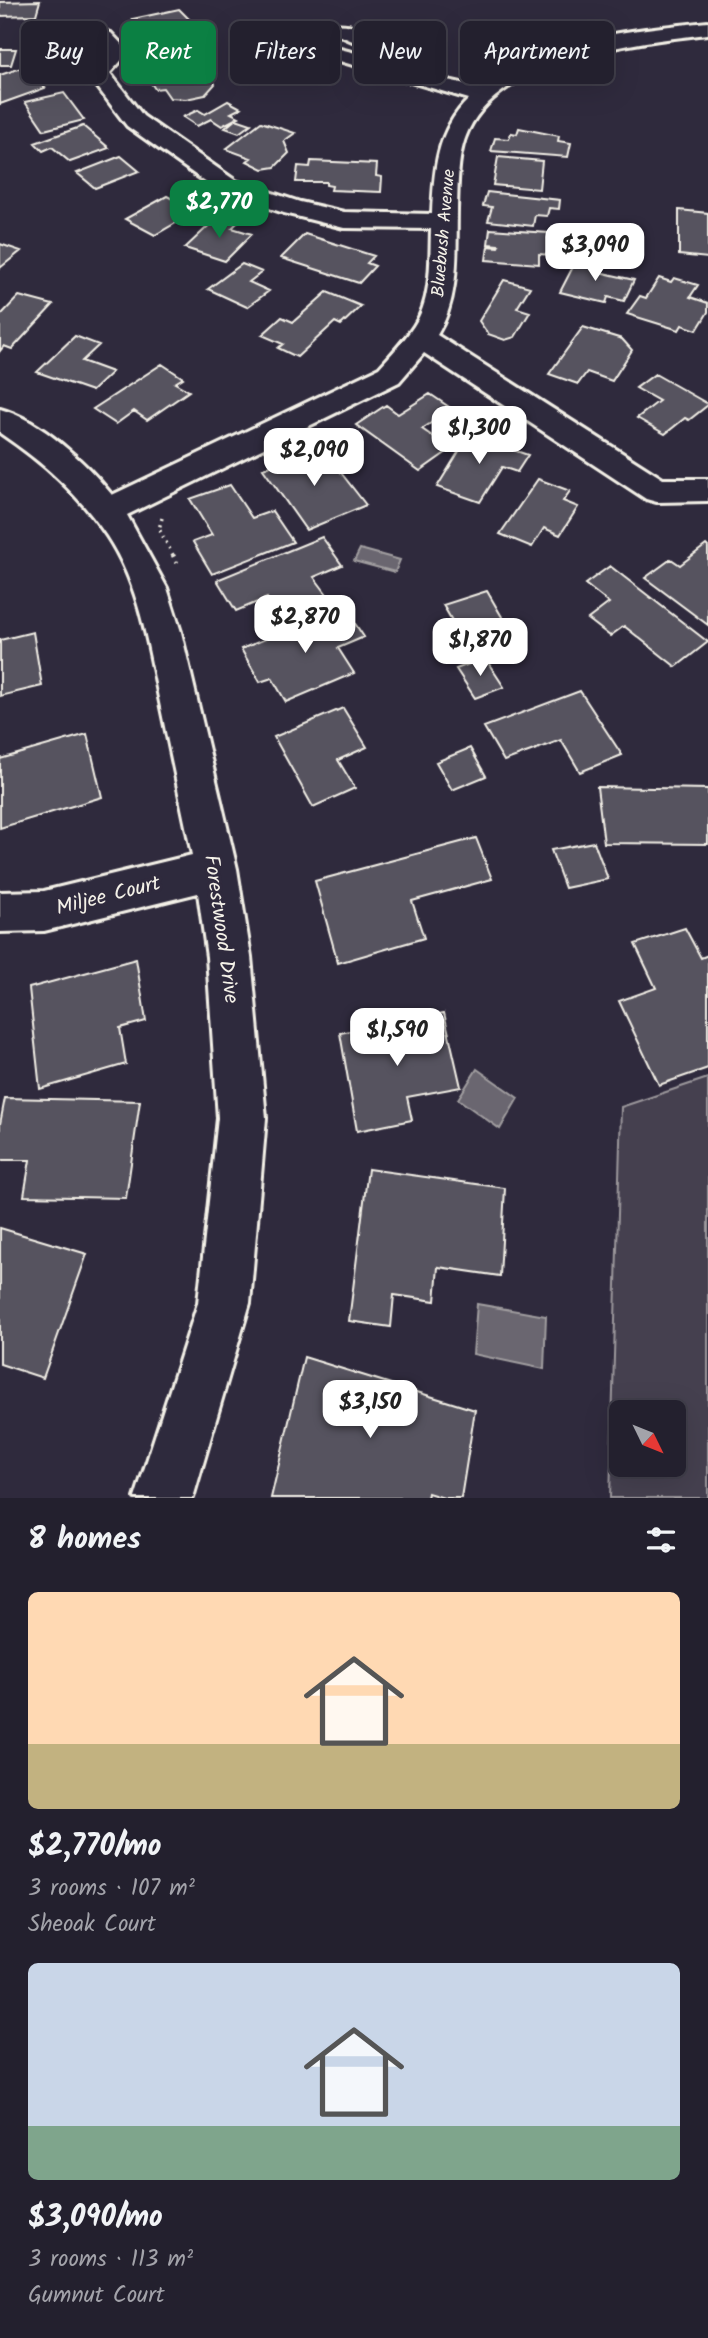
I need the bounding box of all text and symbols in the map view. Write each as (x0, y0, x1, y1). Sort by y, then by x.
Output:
chip: Buy (21, 21, 107, 84)
chip: Rent (121, 21, 216, 84)
chip: Filters (230, 21, 340, 84)
chip: New (354, 21, 446, 84)
chip: Apartment (460, 21, 614, 84)
street label: Bluebush Avenue (424, 168, 465, 298)
pin: $2,770 (162, 180, 276, 240)
text: $2,770 (186, 185, 252, 221)
pin: $3,090 (538, 224, 652, 283)
text: $3,090 (561, 228, 629, 264)
pin: $1,300 (422, 406, 536, 466)
text: $1,300 (448, 411, 510, 447)
pin: $2,090 (257, 428, 371, 488)
text: $2,090 (280, 433, 348, 469)
pin: $2,870 (248, 596, 362, 655)
text: $2,870 (270, 600, 340, 636)
pin: $1,870 (423, 618, 537, 678)
text: $1,870 (449, 623, 511, 659)
street label: Forestwood Drive (194, 853, 247, 1006)
street label: Miljee Court (53, 867, 165, 925)
pin: $1,590 (340, 1009, 454, 1068)
text: $1,590 (366, 1013, 428, 1049)
pin: $3,150 (313, 1380, 427, 1440)
text: $3,150 (339, 1385, 401, 1421)
north arrow (609, 1400, 686, 1477)
map controls (609, 1400, 686, 1477)
text: 8 homes (28, 1516, 141, 1564)
icon: filters (642, 1521, 680, 1559)
icon: home (291, 1638, 417, 1764)
text: $2,770/mo (28, 1823, 162, 1871)
text: 3 rooms · 107 m² (28, 1871, 195, 1907)
text: Sheoak Court (28, 1907, 156, 1943)
icon: home (291, 2009, 417, 2135)
text: $3,090/mo (28, 2194, 163, 2242)
text: 3 rooms · 113 m² (28, 2242, 193, 2278)
text: Gumnut Court (28, 2278, 165, 2314)

